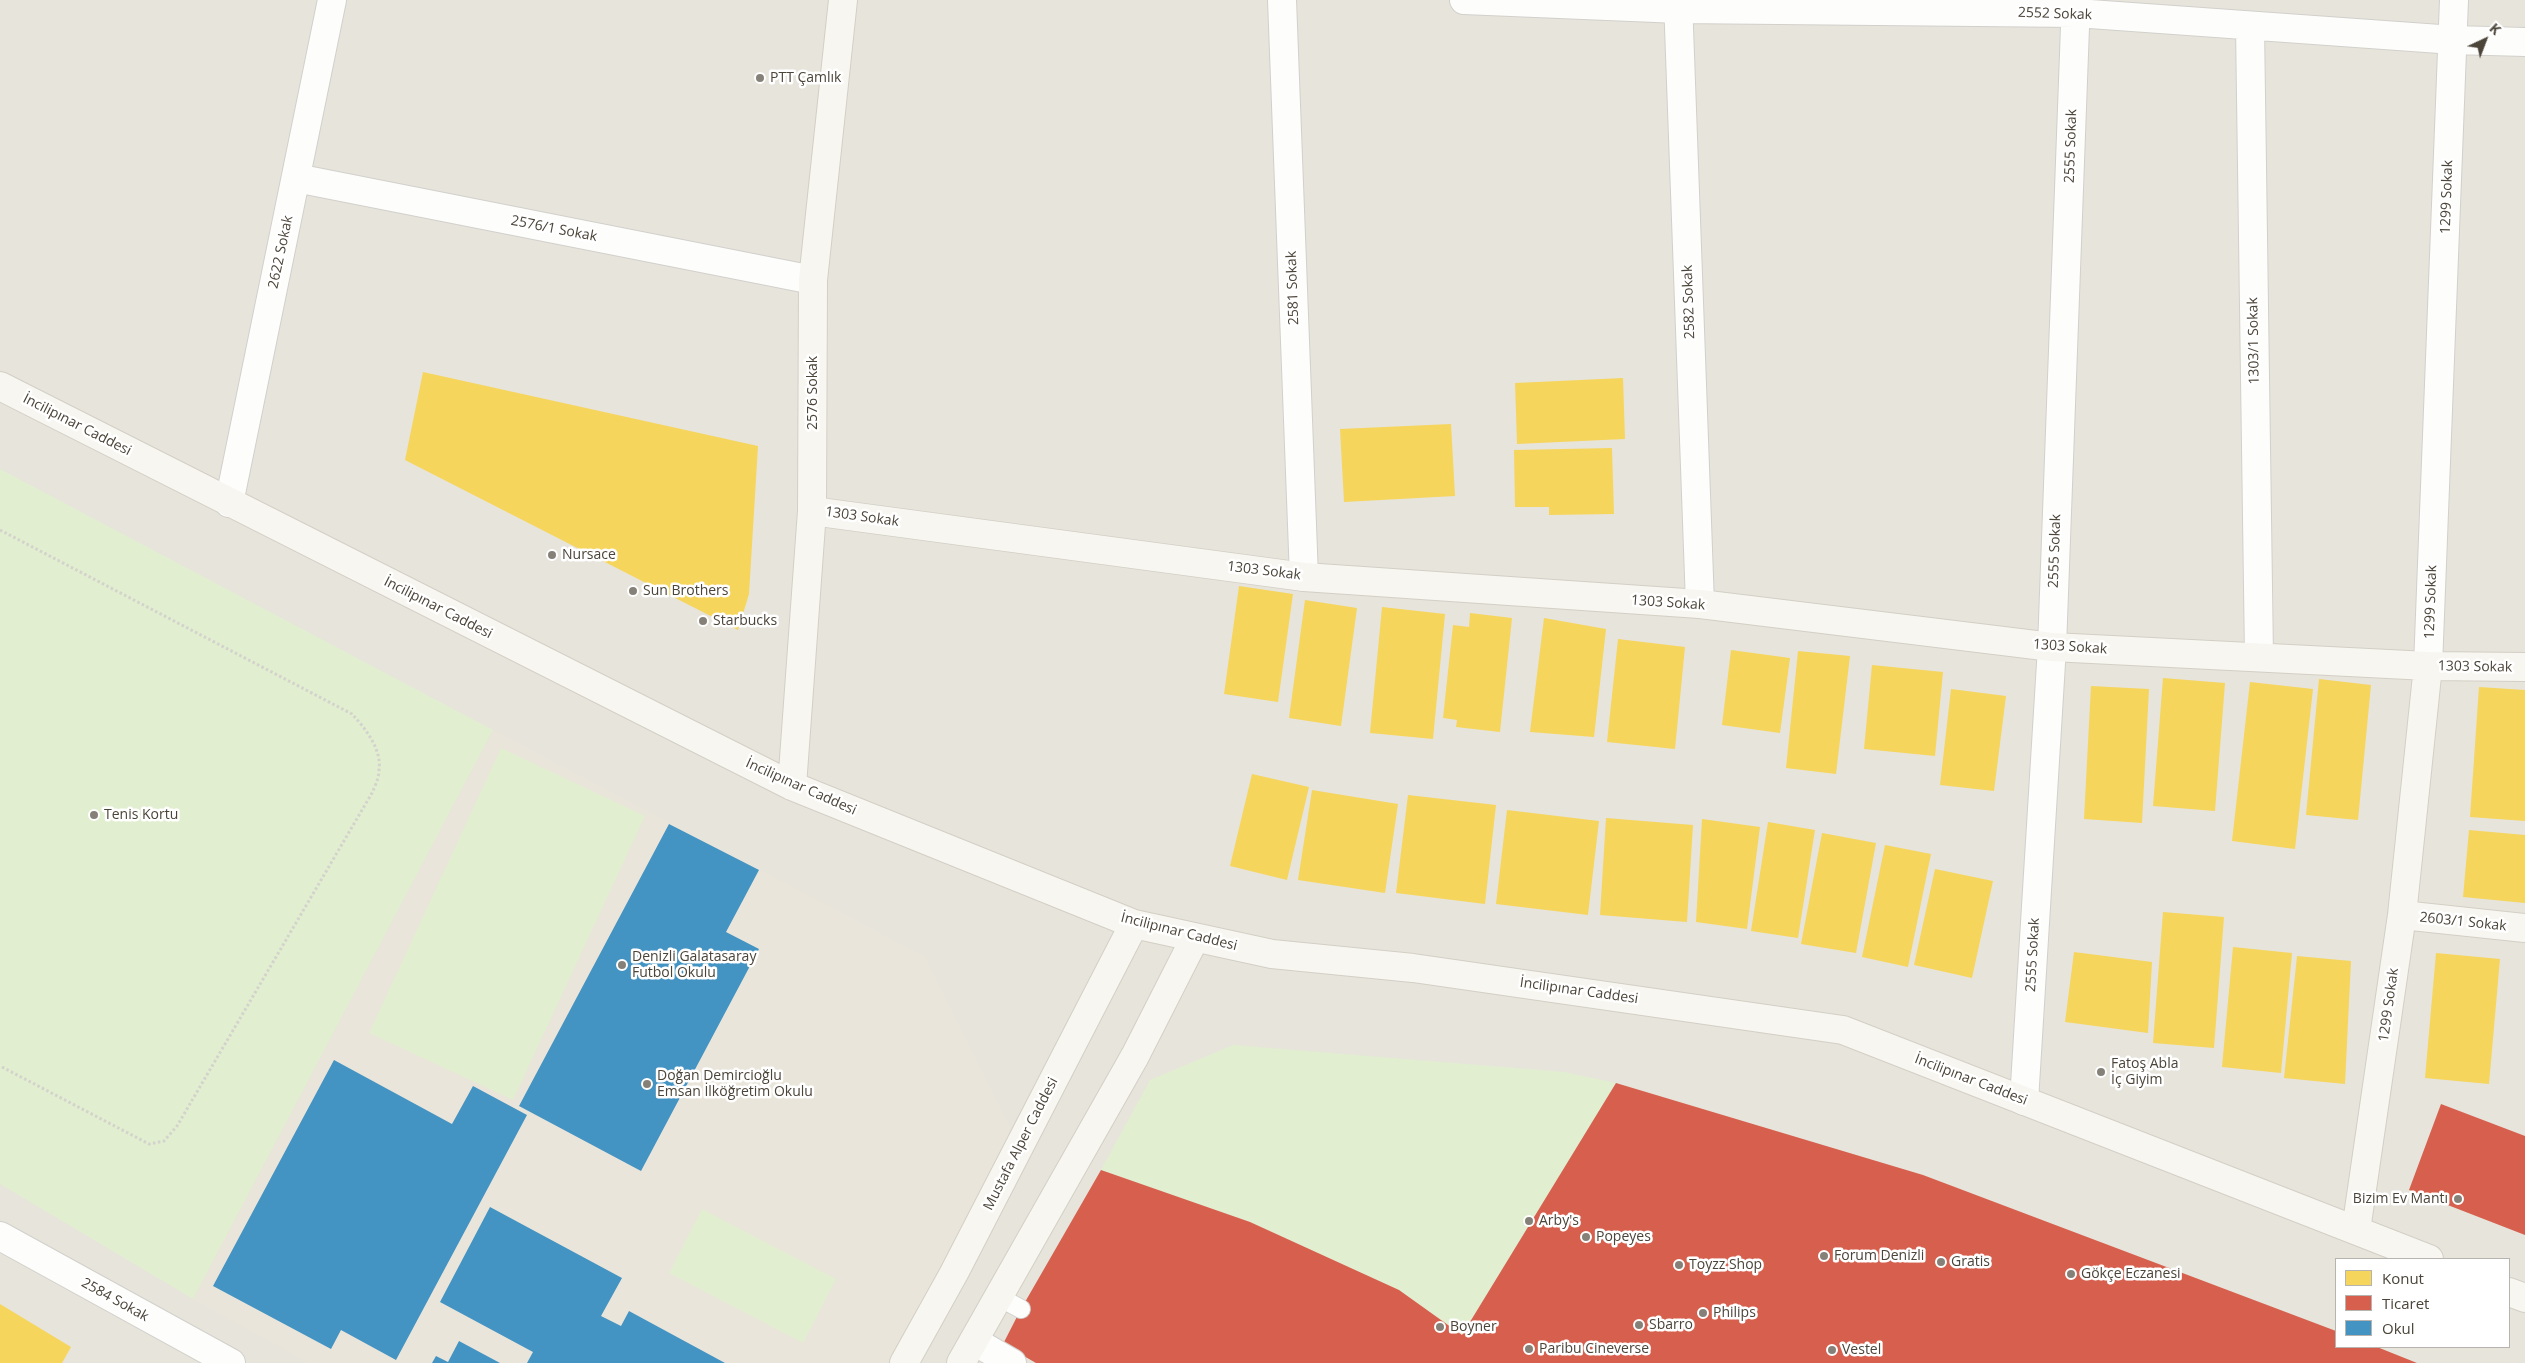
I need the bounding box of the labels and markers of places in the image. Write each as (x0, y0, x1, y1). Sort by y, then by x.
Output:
place label: PTT Çamlık (770, 70, 841, 86)
marker: PTT Çamlık (754, 72, 766, 84)
place label: Nursace (562, 547, 616, 563)
marker: Nursace (546, 549, 558, 561)
place label: Sun Brothers (643, 583, 729, 599)
marker: Sun Brothers (627, 585, 639, 597)
place label: Starbucks (713, 613, 777, 629)
marker: Starbucks (697, 615, 709, 627)
place label: Tenis Kortu (104, 807, 178, 823)
marker: Tenis Kortu (88, 809, 100, 821)
place label: Denizli Galatasaray Futbol Okulu (632, 949, 756, 982)
marker: Denizli Galatasaray Futbol Okulu (616, 959, 628, 971)
place label: Fatoş Abla İç Giyim (2111, 1056, 2178, 1088)
marker: Fatoş Abla İç Giyim (2095, 1066, 2107, 1078)
place label: Doğan Demircioğlu Emsan İlköğretim Okulu (657, 1068, 813, 1100)
marker: Doğan Demircioğlu Emsan İlköğretim Okulu (641, 1078, 653, 1090)
place label: Bizim Ev Mantı (2353, 1191, 2448, 1207)
marker: Bizim Ev Mantı (2452, 1193, 2464, 1205)
place label: Arby's (1539, 1213, 1579, 1229)
marker: Arby's (1523, 1215, 1535, 1227)
place label: Popeyes (1596, 1229, 1651, 1245)
marker: Popeyes (1580, 1231, 1592, 1243)
place label: Forum Denizli (1834, 1248, 1924, 1264)
marker: Forum Denizli (1818, 1250, 1830, 1262)
place label: Gratis (1951, 1254, 1990, 1270)
marker: Gratis (1935, 1256, 1947, 1268)
place label: Toyzz Shop (1689, 1257, 1762, 1273)
marker: Toyzz Shop (1673, 1259, 1685, 1271)
place label: Gökçe Eczanesi (2081, 1266, 2181, 1282)
marker: Gökçe Eczanesi (2065, 1268, 2077, 1280)
place label: Philips (1713, 1305, 1756, 1321)
marker: Philips (1697, 1307, 1709, 1319)
place label: Sbarro (1649, 1317, 1693, 1333)
place label: Boyner (1450, 1319, 1497, 1335)
marker: Sbarro (1633, 1319, 1645, 1331)
marker: Boyner (1434, 1321, 1446, 1333)
place label: Paribu Cineverse (1539, 1341, 1649, 1357)
place label: Vestel (1842, 1342, 1881, 1358)
marker: Paribu Cineverse (1523, 1343, 1535, 1355)
marker: Vestel (1826, 1344, 1838, 1356)

